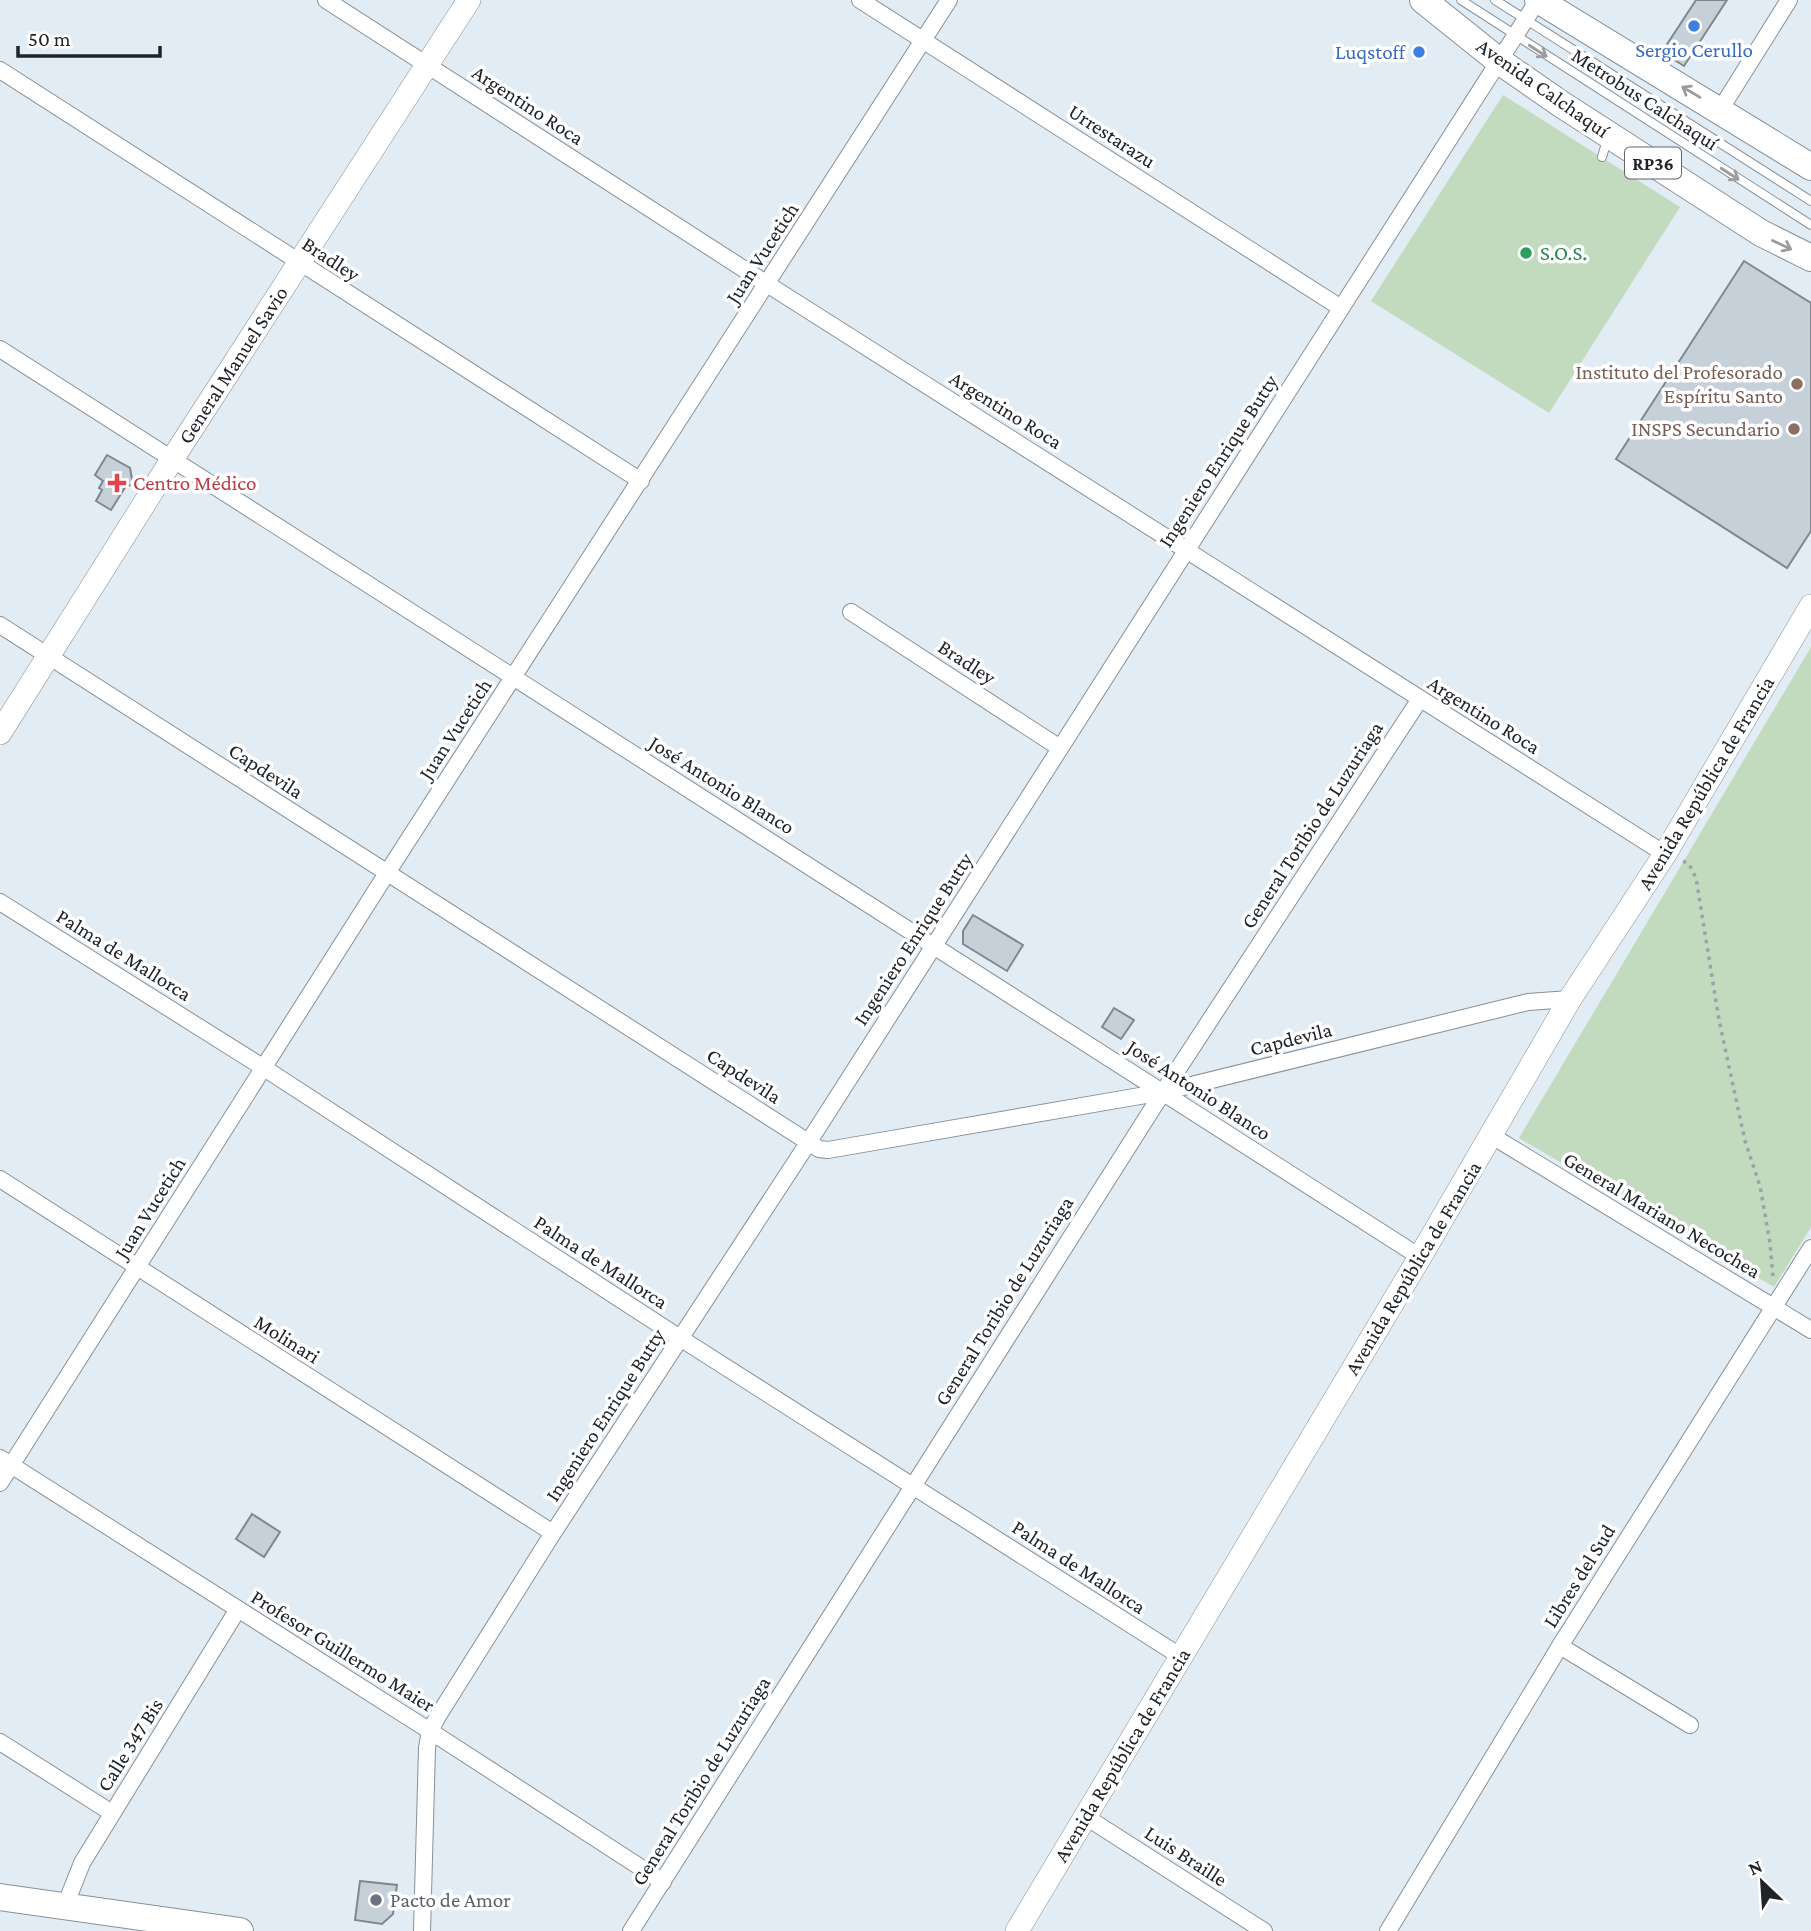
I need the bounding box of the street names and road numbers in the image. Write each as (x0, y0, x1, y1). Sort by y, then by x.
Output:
street label: Avenida Calchaquí (1472, 33, 1615, 143)
street label: Metrobus Calchaquí (1567, 43, 1724, 156)
street label: Argentino Roca (468, 60, 588, 150)
street label: Urrestarazu (1064, 99, 1160, 173)
road number: RP36 (1625, 148, 1681, 178)
street label: Juan Vucetich (719, 198, 803, 310)
street label: Bradley (298, 232, 365, 287)
street label: General Manuel Savio (173, 282, 293, 448)
street label: Argentino Roca (945, 366, 1067, 454)
street label: Ingeniero Enrique Butty (1153, 370, 1283, 552)
street label: Bradley (934, 635, 1001, 690)
street label: Argentino Roca (1423, 671, 1545, 759)
street label: Avenida República de Francia (1633, 672, 1780, 894)
street label: Juan Vucetich (412, 674, 496, 786)
street label: General Toribio de Luzuriaga (1236, 717, 1388, 933)
street label: José Antonio Blanco (643, 730, 799, 839)
street label: Capdevila (224, 738, 308, 804)
street label: Ingeniero Enrique Butty (848, 848, 978, 1030)
street label: Palma de Mallorca (52, 904, 196, 1006)
street label: Capdevila (1247, 1017, 1335, 1061)
street label: José Antonio Blanco (1121, 1033, 1275, 1145)
street label: Capdevila (702, 1043, 786, 1109)
street label: General Mariano Necochea (1559, 1147, 1765, 1283)
street label: Juan Vucetich (108, 1153, 191, 1265)
street label: Avenida República de Francia (1340, 1157, 1487, 1379)
street label: General Toribio de Luzuriaga (930, 1192, 1078, 1410)
street label: Palma de Mallorca (530, 1210, 672, 1314)
street label: Molinari (250, 1310, 325, 1369)
street label: Ingeniero Enrique Butty (540, 1324, 670, 1506)
street label: Palma de Mallorca (1008, 1515, 1150, 1619)
street label: Libres del Sud (1538, 1520, 1620, 1632)
street label: Profesor Guillermo Maier (247, 1585, 440, 1718)
street label: Avenida República de Francia (1049, 1644, 1196, 1866)
street label: General Toribio de Luzuriaga (627, 1672, 775, 1890)
street label: Calle 347 Bis (92, 1694, 168, 1796)
street label: Luis Braille (1140, 1821, 1232, 1891)

